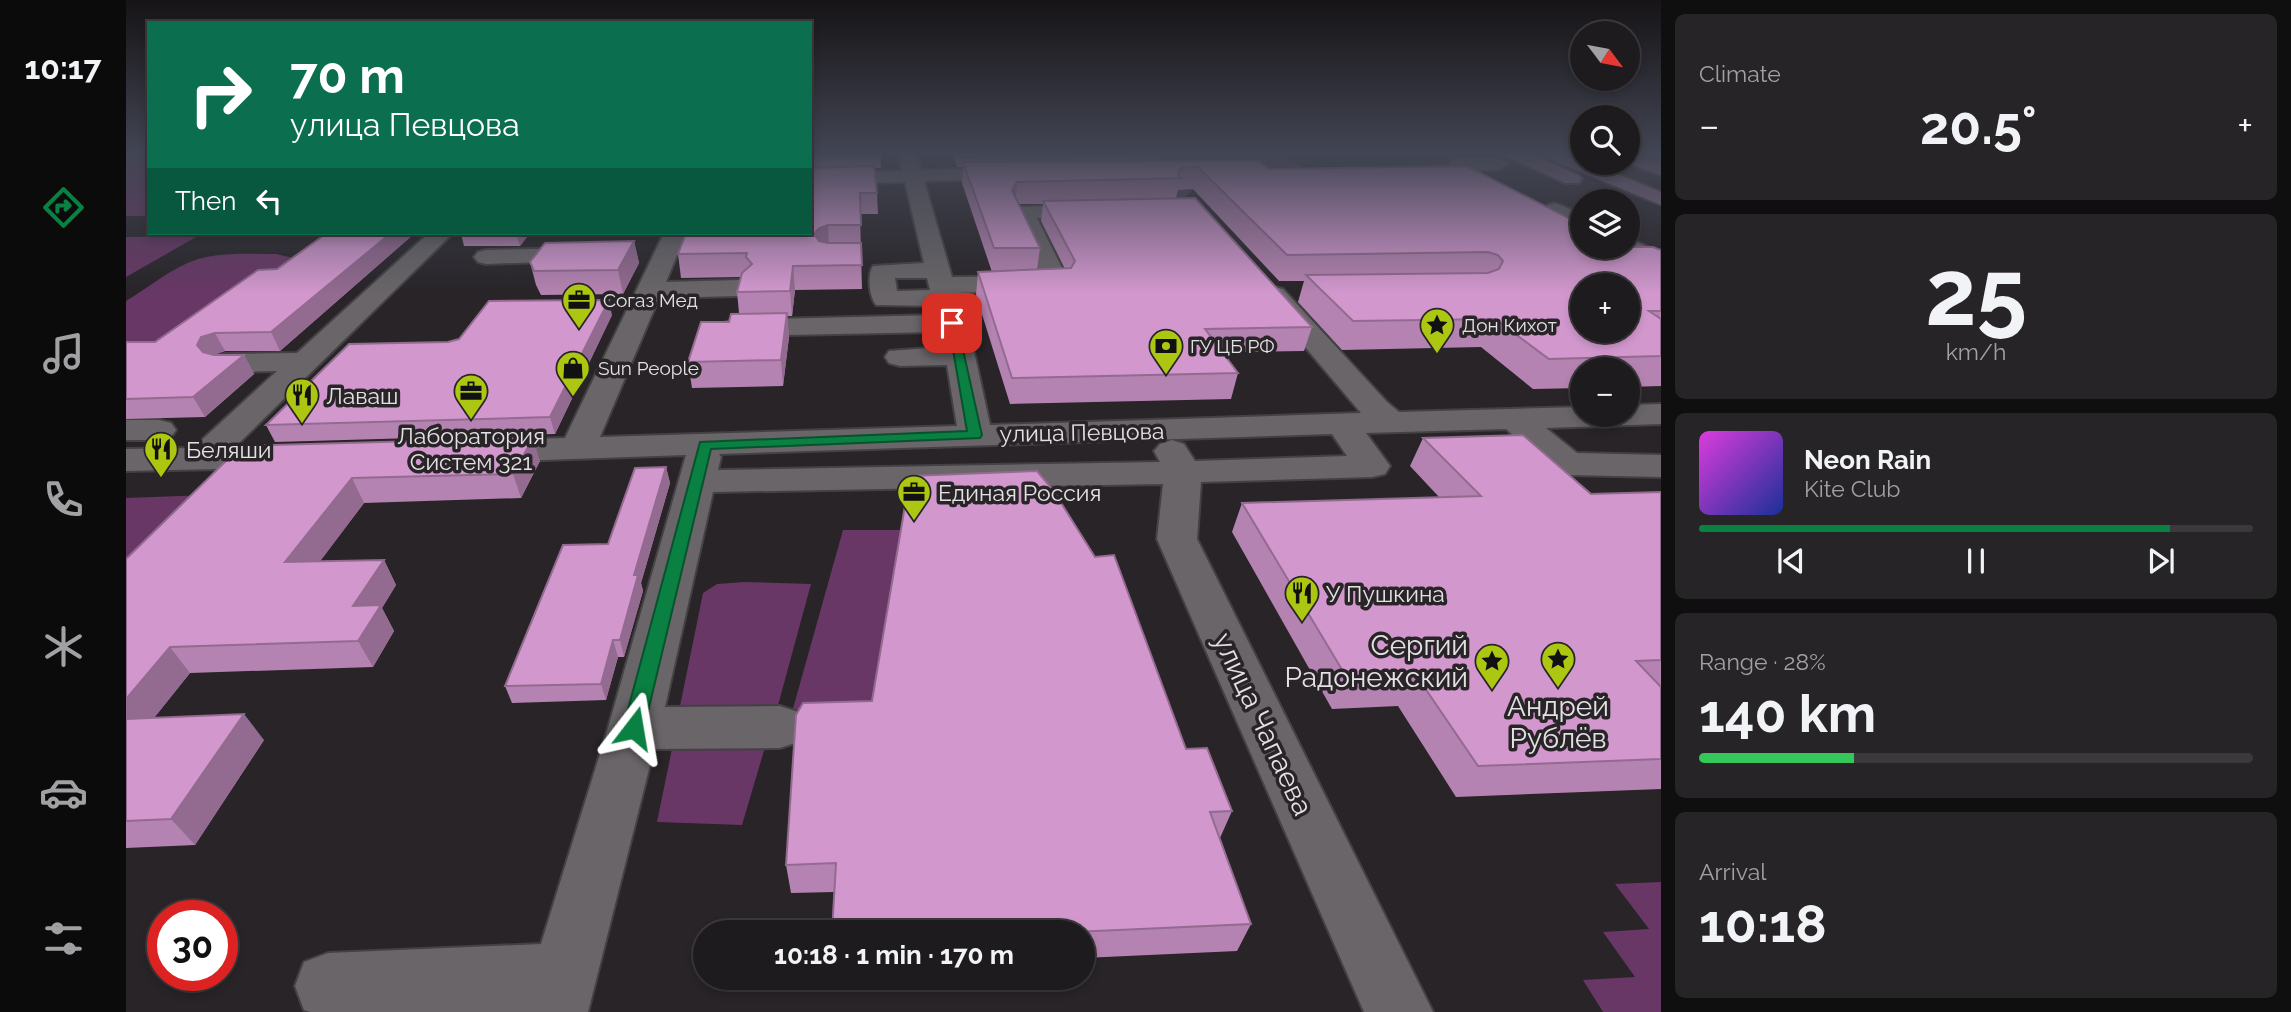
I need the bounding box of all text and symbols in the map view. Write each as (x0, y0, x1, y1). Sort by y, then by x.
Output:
north arrow (1570, 21, 1640, 91)
map controls (1570, 21, 1640, 427)
text: 70 m (290, 47, 405, 104)
text: 10:17 (24, 49, 102, 86)
icon: right (175, 49, 266, 140)
text: Climate (1699, 60, 1781, 87)
text: 20.5° (1920, 95, 2037, 156)
text: − (1699, 103, 1719, 148)
text: + (2237, 103, 2253, 148)
button: search (1570, 105, 1640, 175)
text: улица Певцова (290, 106, 520, 143)
icon: left (250, 182, 288, 220)
icon: directions (39, 183, 88, 232)
text: Then (175, 186, 236, 216)
button: layers (1570, 189, 1640, 259)
text: 25 (1925, 239, 2027, 346)
button: + (1570, 273, 1640, 343)
office icon: Согаз Мед (560, 281, 598, 330)
place label: Согаз Мед (603, 289, 698, 311)
pin (922, 293, 982, 353)
icon: arrive (933, 304, 971, 342)
place icon: Дон Кихот (1418, 306, 1456, 355)
place label: Дон Кихот (1462, 314, 1557, 336)
bank icon: ГУ ЦБ РФ (1147, 327, 1185, 376)
icon: music (39, 329, 88, 378)
place label: ГУ ЦБ РФ (1190, 335, 1275, 357)
text: km/h (1946, 338, 2006, 365)
shop icon: Sun People (554, 349, 592, 398)
place label: Sun People (598, 357, 699, 379)
button: − (1570, 357, 1640, 427)
office icon: Лаборатория Систем 321 (452, 372, 490, 421)
restaurant icon: Лаваш (283, 376, 321, 425)
place label: Лаваш (326, 382, 398, 409)
street label: улица Певцова (999, 417, 1165, 447)
place label: Лаборатория Систем 321 (397, 422, 545, 475)
restaurant icon: Беляши (142, 430, 180, 479)
place label: Беляши (186, 436, 272, 463)
text: Neon Rain (1804, 445, 1931, 475)
office icon: Единая Россия (895, 473, 933, 522)
icon: phone (39, 475, 88, 524)
text: Kite Club (1804, 475, 1901, 502)
place label: Единая Россия (938, 479, 1101, 506)
icon: previous (1772, 542, 1810, 580)
icon: pause (1957, 542, 1995, 580)
icon: next (2142, 542, 2180, 580)
restaurant icon: У Пушкина (1283, 574, 1321, 623)
place label: У Пушкина (1326, 580, 1445, 607)
icon: climate (39, 622, 88, 671)
street label: улица Чапаева (1206, 628, 1320, 820)
place label: Сергий Радонежский (1285, 629, 1468, 694)
place icon: Андрей Рублёв (1539, 640, 1577, 689)
place icon: Сергий Радонежский (1473, 642, 1511, 691)
text: Range · 28% (1699, 648, 1826, 675)
text: 140 km (1699, 683, 1876, 744)
place label: Андрей Рублёв (1507, 690, 1609, 755)
position arrow (597, 691, 671, 765)
icon: car (39, 768, 88, 817)
text: Arrival (1699, 858, 1766, 885)
text: 10:18 (1699, 893, 1827, 954)
speed limit sign: 30 (147, 900, 238, 991)
icon: filters (39, 914, 88, 963)
text: 10:18 · 1 min · 170 m (774, 940, 1014, 970)

